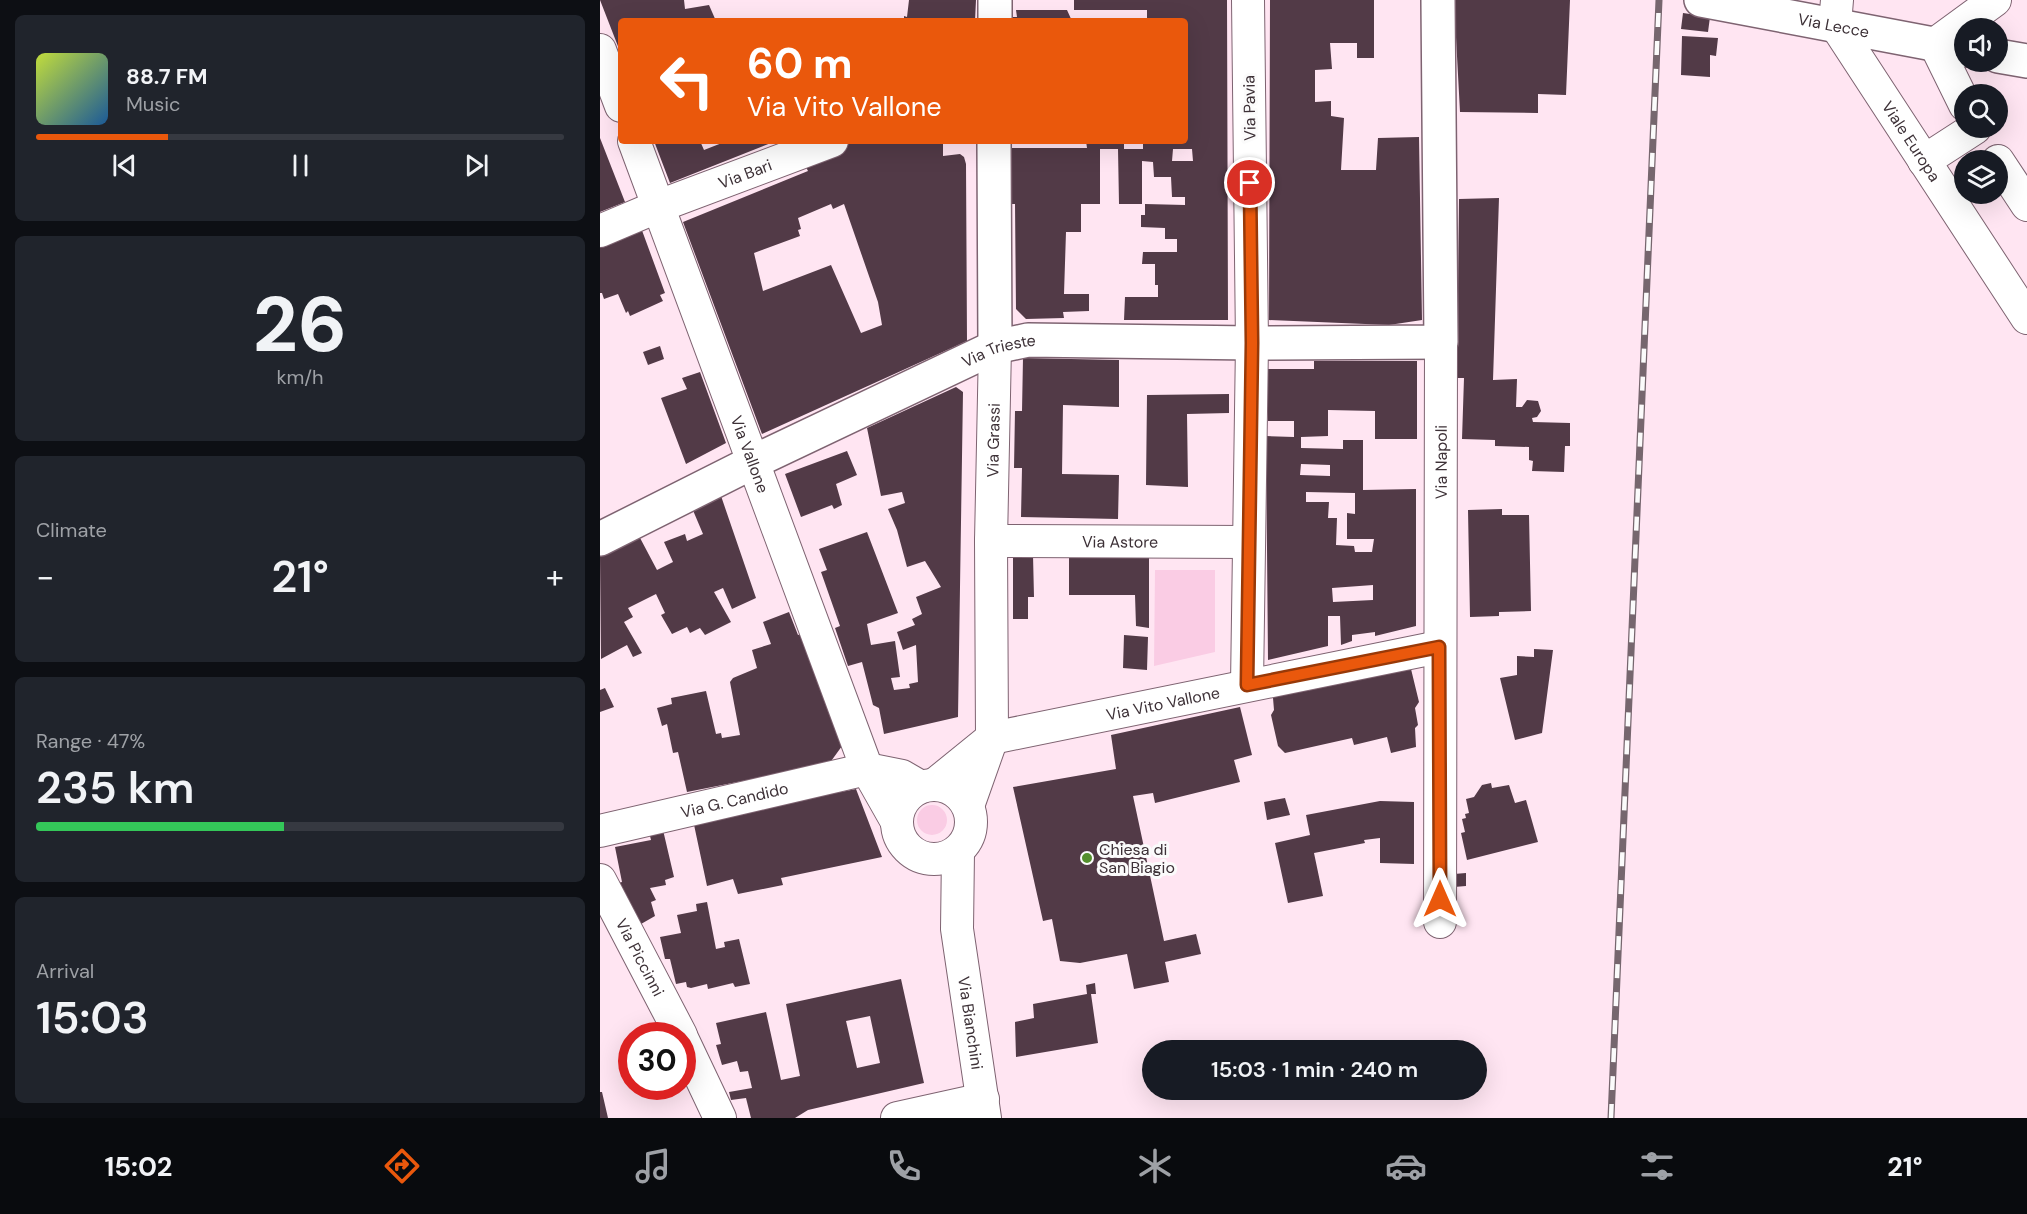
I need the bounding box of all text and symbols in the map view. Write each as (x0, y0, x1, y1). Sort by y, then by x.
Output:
street label: Via Lecce (1796, 9, 1871, 43)
map controls (1954, 18, 2008, 204)
button: sound (1954, 18, 2008, 72)
text: 60 m (747, 36, 853, 91)
icon: left (648, 42, 726, 120)
text: 88.7 FM (126, 62, 207, 91)
street label: Via Pavia (1238, 75, 1261, 141)
button: search (1954, 84, 2008, 138)
text: Via Vito Vallone (747, 89, 941, 124)
text: Music (126, 91, 181, 117)
street label: Viale Europa (1877, 97, 1945, 186)
icon: previous (108, 149, 141, 182)
icon: pause (284, 149, 317, 182)
icon: next (460, 149, 493, 182)
button: layers (1954, 150, 2008, 204)
street label: Via Bari (715, 155, 775, 194)
pin (1224, 157, 1275, 208)
icon: arrive (1233, 166, 1266, 199)
text: 26 (253, 274, 347, 375)
street label: Via Trieste (958, 330, 1036, 372)
text: km/h (276, 364, 324, 390)
street label: Via Grassi (982, 403, 1005, 477)
street label: Via Vallone (726, 413, 774, 496)
street label: Via Napoli (1431, 425, 1452, 499)
text: Climate (36, 517, 107, 543)
street label: Via Astore (1082, 531, 1158, 553)
text: 21° (271, 547, 329, 606)
text: − (36, 555, 54, 598)
text: + (546, 555, 564, 598)
street label: Via Vito Vallone (1104, 682, 1222, 726)
text: Range · 47% (36, 728, 145, 754)
text: 235 km (36, 758, 194, 817)
street label: Via G. Candido (679, 778, 790, 823)
place label: Chiesa di San Biagio (1099, 839, 1175, 878)
marker: Chiesa di San Biagio (1080, 851, 1094, 865)
position arrow (1408, 867, 1472, 931)
street label: Via Piccinni (611, 915, 669, 1000)
text: Arrival (36, 958, 94, 984)
street label: Via Bianchini (953, 975, 988, 1071)
text: 15:03 (36, 988, 149, 1047)
speed limit sign: 30 (618, 1022, 696, 1100)
text: 15:03 · 1 min · 240 m (1211, 1055, 1418, 1084)
icon: directions (381, 1145, 423, 1187)
icon: music (632, 1145, 674, 1187)
icon: phone (883, 1145, 925, 1187)
icon: climate (1134, 1145, 1176, 1187)
icon: car (1385, 1145, 1427, 1187)
icon: filters (1636, 1145, 1678, 1187)
text: 15:02 (104, 1149, 172, 1184)
text: 21° (1887, 1149, 1922, 1184)

